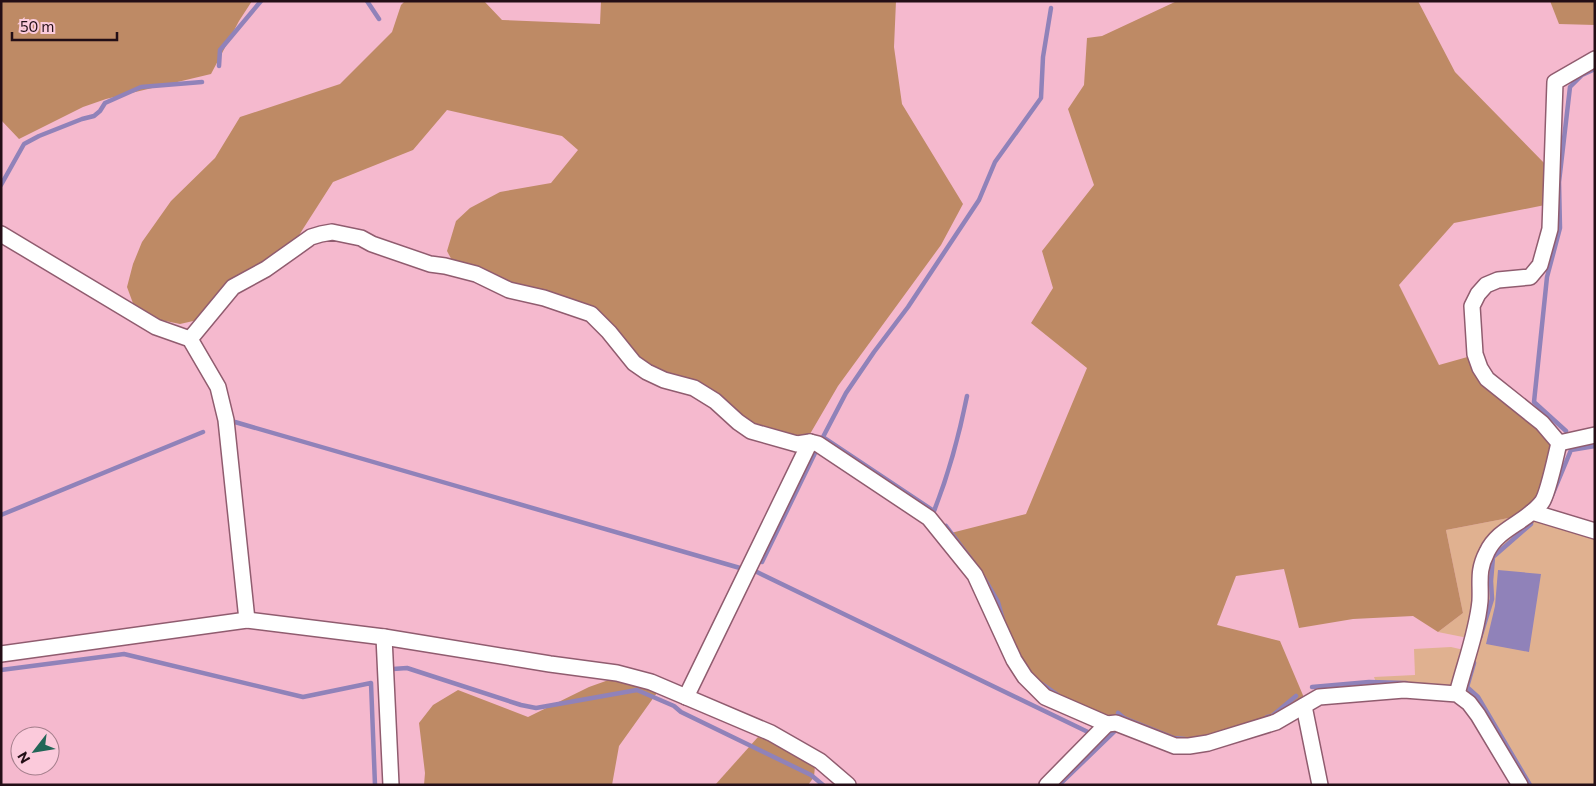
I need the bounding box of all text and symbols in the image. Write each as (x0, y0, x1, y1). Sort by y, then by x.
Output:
scale bar (12, 10, 118, 42)
text: 50 m (20, 17, 54, 35)
north arrow (10, 726, 60, 776)
text: N (13, 749, 33, 767)

